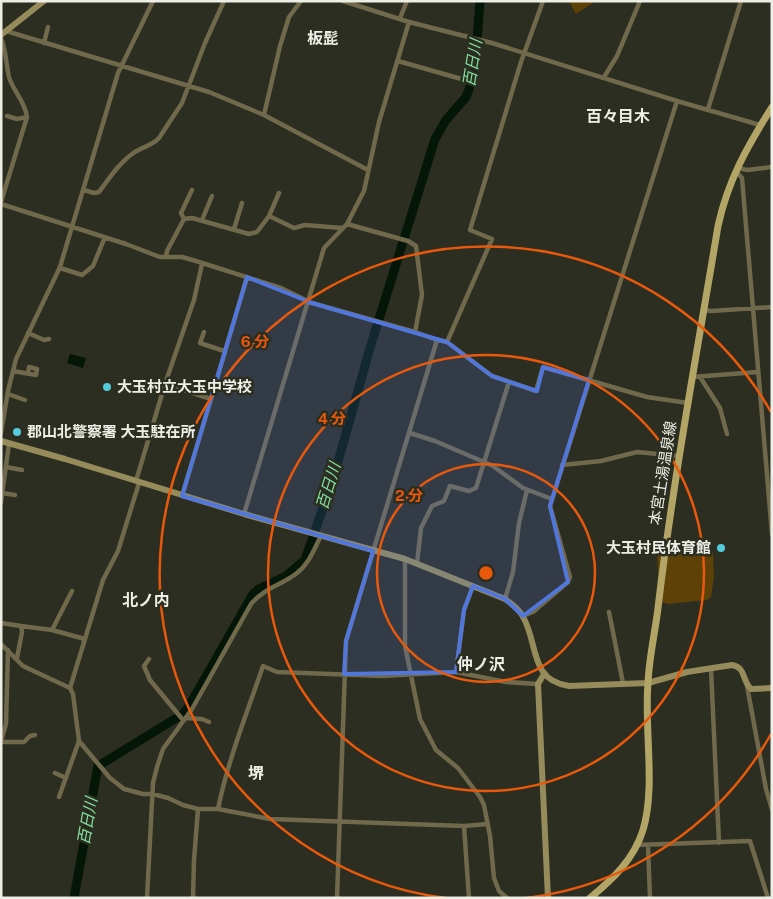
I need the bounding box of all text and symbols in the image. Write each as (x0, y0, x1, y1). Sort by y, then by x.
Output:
district label: 板髭 (307, 29, 339, 48)
water label: 百日川 (459, 36, 486, 88)
district label: 百々目木 (586, 107, 650, 126)
text: 6 分 (241, 333, 269, 350)
place label: 大玉村立大玉中学校 (117, 378, 252, 395)
marker: 大玉村立大玉中学校 (101, 381, 113, 393)
text: 4 分 (318, 410, 346, 427)
street label: 本宮土湯温泉線 (646, 420, 679, 526)
place label: 郡山北警察署 大玉駐在所 (27, 423, 195, 440)
marker: 郡山北警察署 大玉駐在所 (11, 426, 23, 438)
water label: 百日川 (312, 459, 345, 512)
text: 2 分 (395, 487, 423, 504)
place label: 大玉村民体育館 (606, 539, 711, 556)
marker: 大玉村民体育館 (715, 542, 727, 554)
centre of rings (477, 564, 495, 582)
district label: 北ノ内 (122, 591, 170, 610)
district label: 仲ノ沢 (457, 655, 505, 674)
district label: 堺 (248, 764, 264, 783)
water label: 百日川 (74, 794, 101, 846)

